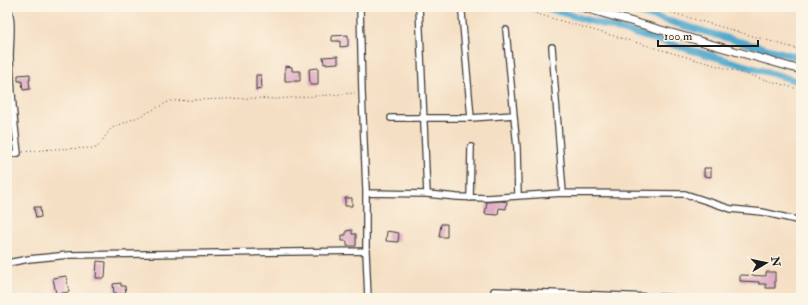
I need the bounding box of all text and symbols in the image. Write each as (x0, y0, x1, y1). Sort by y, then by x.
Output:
scale bar (658, 22, 758, 48)
text: 100 m (664, 29, 693, 44)
north arrow (746, 243, 786, 283)
text: N (768, 255, 783, 269)

